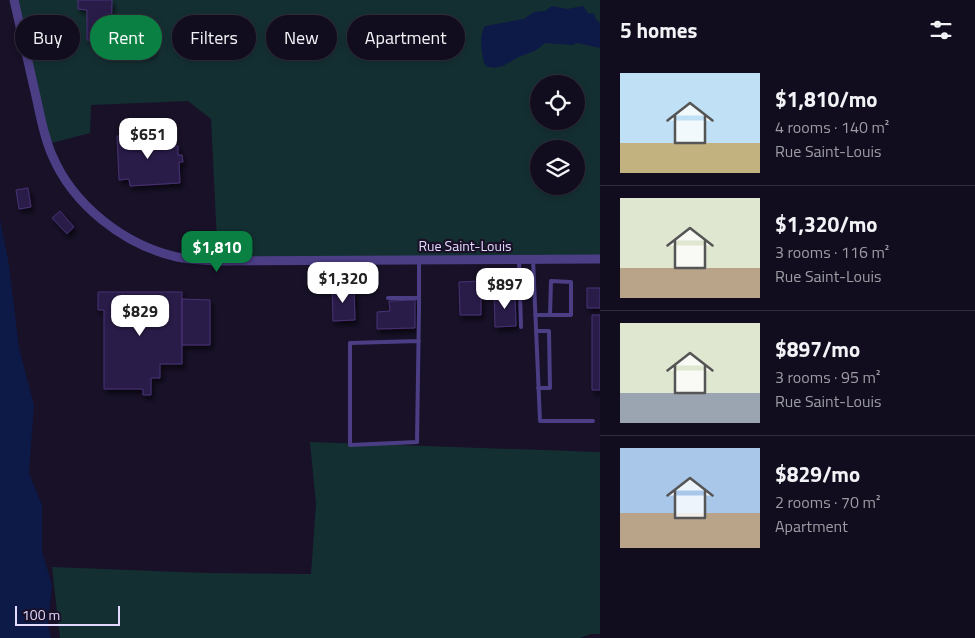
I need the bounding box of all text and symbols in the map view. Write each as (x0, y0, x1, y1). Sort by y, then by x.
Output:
text: 5 homes (620, 14, 697, 46)
chip: Buy (15, 15, 80, 60)
chip: Rent (90, 15, 162, 60)
chip: Filters (172, 15, 256, 60)
chip: New (266, 15, 337, 60)
chip: Apartment (347, 15, 465, 60)
icon: filters (927, 16, 955, 44)
map controls (530, 75, 585, 195)
button: locate (530, 75, 585, 130)
text: $1,810/mo (775, 83, 877, 115)
icon: home (660, 93, 720, 153)
text: 4 rooms · 140 m² (775, 115, 889, 139)
pin: $651 (118, 118, 178, 160)
text: $651 (130, 122, 166, 146)
text: Rue Saint-Louis (775, 139, 881, 163)
button: layers (530, 140, 585, 195)
text: $1,320/mo (775, 208, 877, 240)
icon: home (660, 218, 720, 278)
pin: $1,810 (176, 230, 258, 273)
text: $1,810 (192, 235, 242, 259)
street label: Rue Saint-Louis (418, 235, 512, 256)
text: 3 rooms · 116 m² (775, 240, 889, 264)
pin: $1,320 (302, 262, 384, 304)
text: Rue Saint-Louis (775, 264, 881, 288)
text: $1,320 (318, 266, 368, 290)
pin: $897 (475, 268, 535, 310)
text: $897 (487, 272, 523, 296)
pin: $829 (110, 294, 170, 337)
text: $829 (122, 299, 158, 323)
text: $897/mo (775, 333, 860, 365)
icon: home (660, 343, 720, 403)
text: 3 rooms · 95 m² (775, 365, 880, 389)
text: Rue Saint-Louis (775, 389, 881, 413)
text: $829/mo (775, 458, 860, 490)
icon: home (660, 468, 720, 528)
text: 2 rooms · 70 m² (775, 490, 880, 514)
text: Apartment (775, 514, 848, 538)
scale bar (15, 603, 120, 626)
text: 100 m (22, 604, 60, 625)

